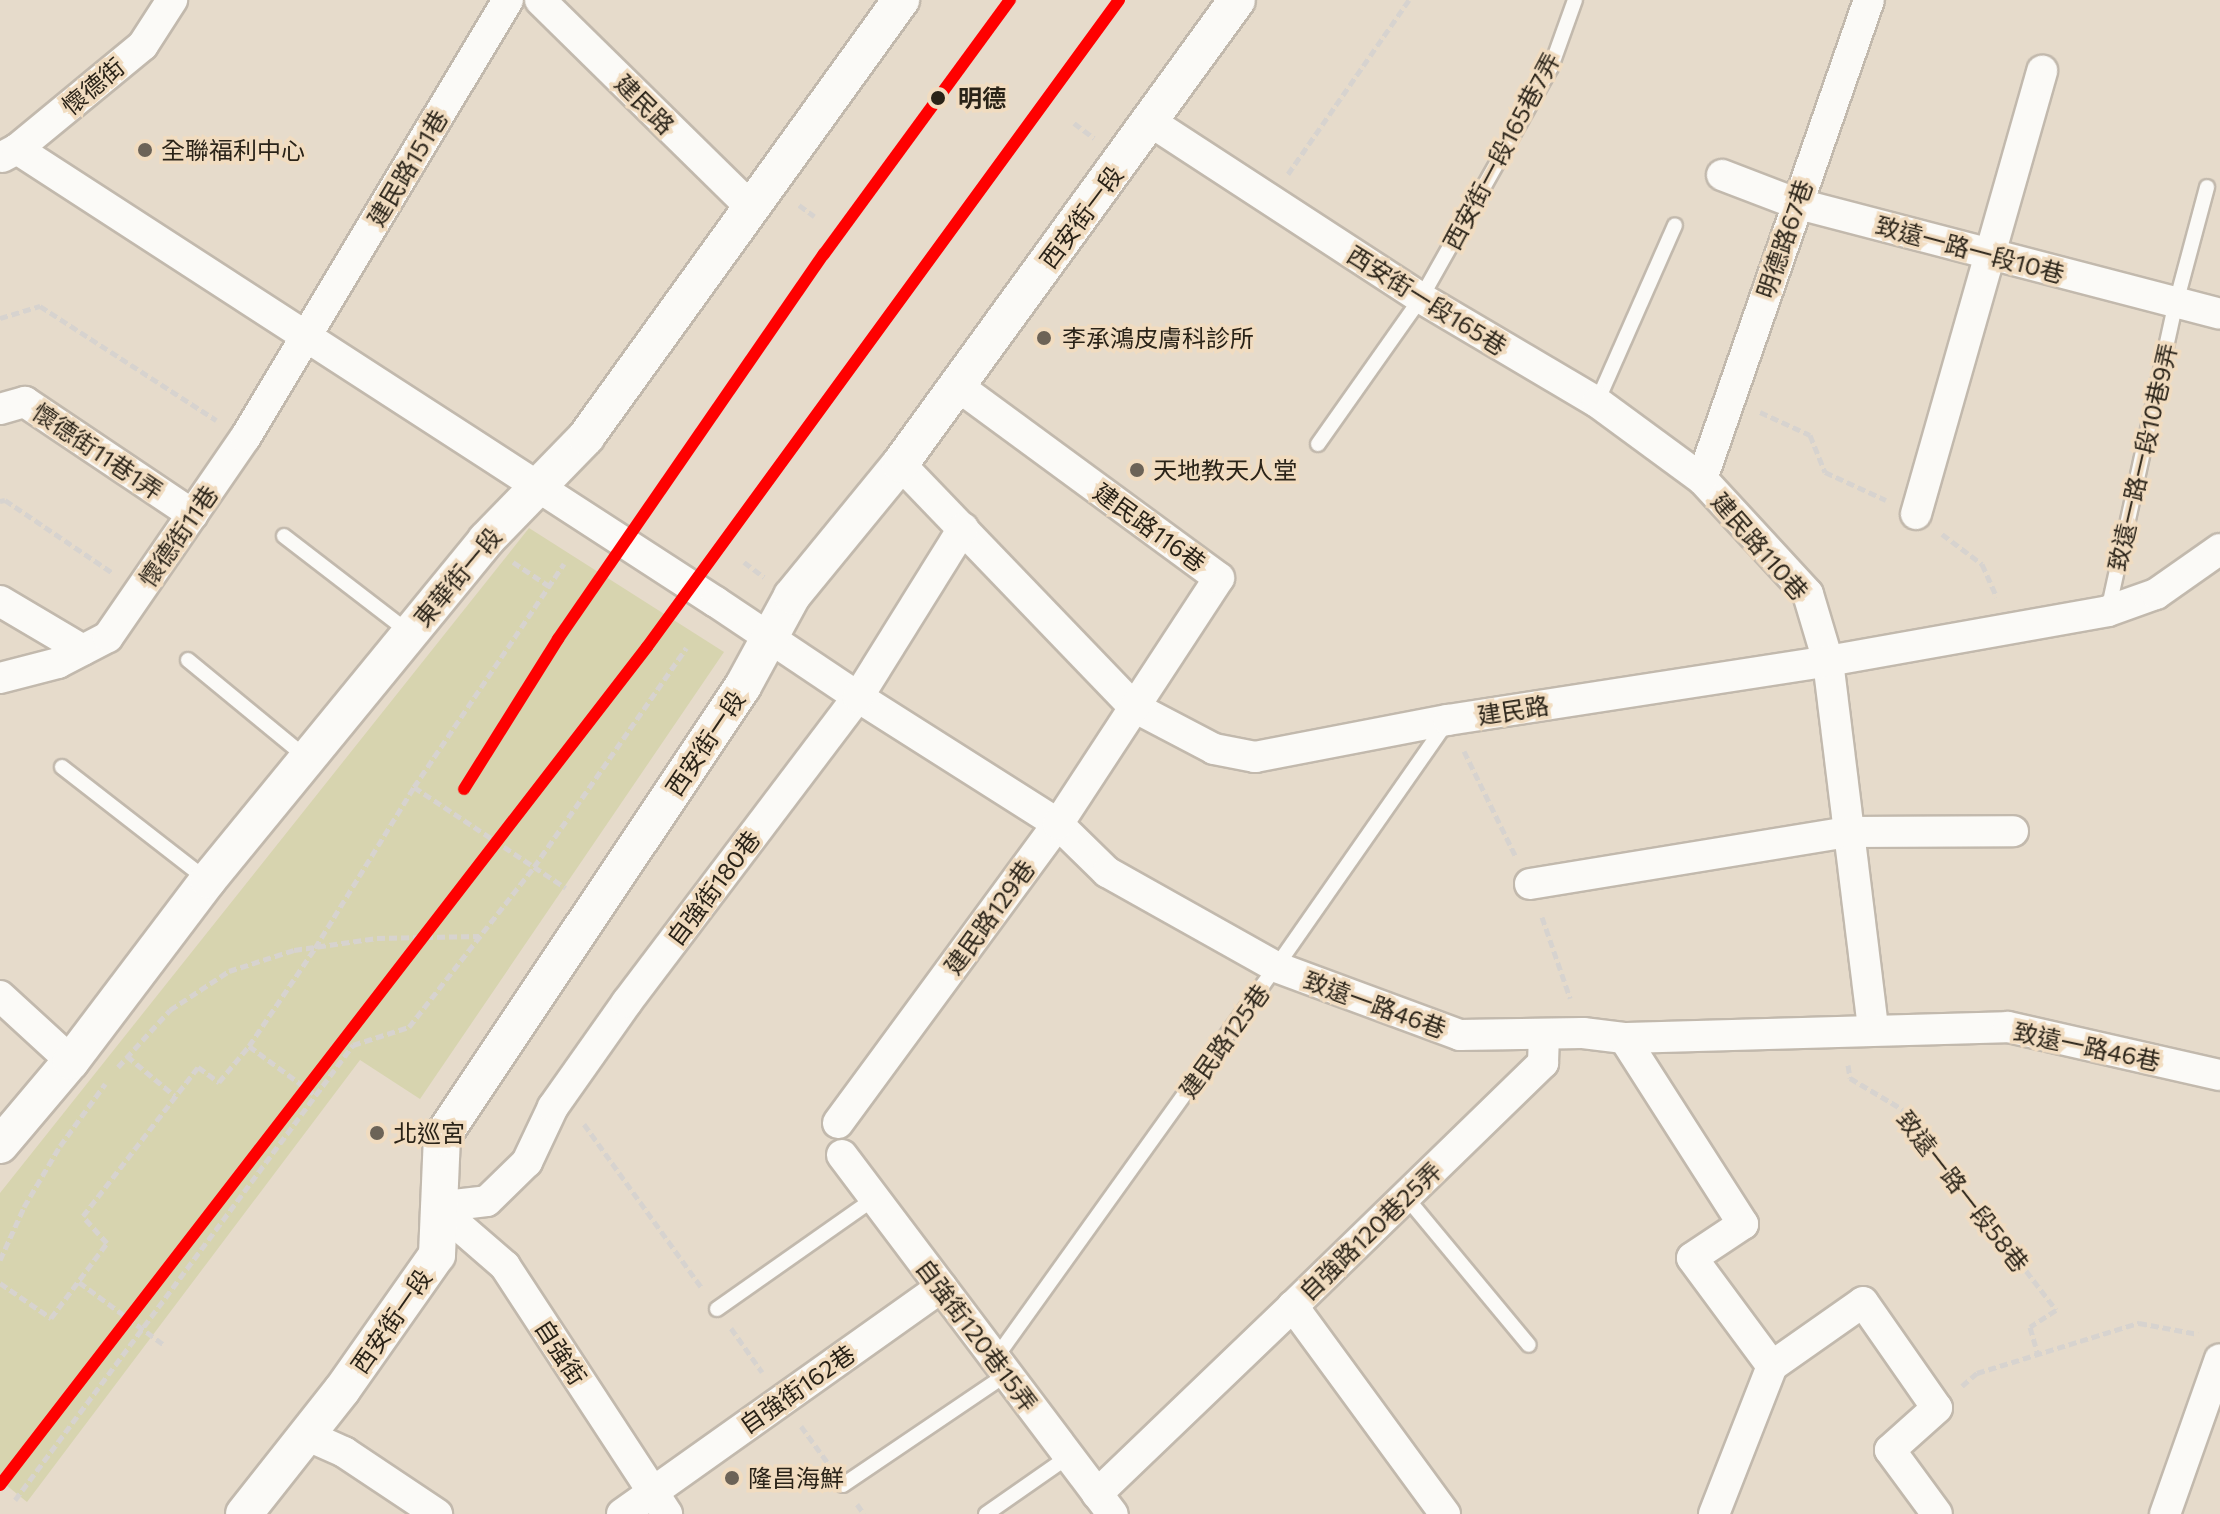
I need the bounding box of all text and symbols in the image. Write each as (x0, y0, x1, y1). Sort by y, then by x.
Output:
street label: 西安街一段165巷7弄 (1437, 47, 1565, 255)
street label: 懷德街 (56, 52, 130, 120)
street label: 建民路 (609, 68, 681, 140)
place label: 明德 (958, 84, 1006, 112)
marker: 明德 (925, 85, 951, 111)
street label: 建民路151巷 (361, 105, 453, 231)
place label: 全聯福利中心 (161, 136, 305, 164)
marker: 全聯福利中心 (136, 141, 154, 159)
street label: 西安街一段 (1033, 160, 1129, 274)
street label: 明德路67巷 (1750, 176, 1818, 302)
street label: 致遠一路一段10巷 (1873, 210, 2067, 288)
street label: 西安街一段165巷 (1342, 239, 1512, 361)
place label: 李承鴻皮膚科診所 (1062, 324, 1254, 352)
marker: 李承鴻皮膚科診所 (1033, 327, 1055, 349)
street label: 致遠一路一段10巷9弄 (2102, 340, 2182, 574)
street label: 懷德街11巷1弄 (27, 397, 169, 505)
place label: 天地教天人堂 (1153, 456, 1297, 484)
marker: 天地教天人堂 (1128, 461, 1146, 479)
street label: 建民路116巷 (1089, 477, 1211, 577)
street label: 懷德街11巷 (133, 480, 223, 592)
street label: 建民路110巷 (1706, 487, 1814, 605)
street label: 東華街一段 (407, 522, 507, 632)
street label: 西安街一段 (660, 685, 750, 801)
street label: 建民路 (1475, 690, 1551, 730)
street label: 自強街180巷 (660, 825, 766, 951)
street label: 建民路129巷 (938, 854, 1040, 980)
street label: 致遠一路46巷 (1300, 965, 1450, 1043)
street label: 建民路125巷 (1173, 979, 1275, 1103)
street label: 致遠一路46巷 (2011, 1016, 2163, 1076)
street label: 致遠一路一段58巷 (1891, 1105, 2035, 1277)
place label: 北巡宮 (393, 1119, 465, 1147)
marker: 北巡宮 (368, 1124, 386, 1142)
street label: 自強路120巷25弄 (1293, 1156, 1447, 1306)
street label: 自強街120巷15弄 (910, 1253, 1044, 1417)
street label: 西安街一段 (345, 1264, 437, 1378)
street label: 自強街 (529, 1314, 593, 1390)
street label: 自強街162巷 (734, 1339, 860, 1439)
place label: 隆昌海鮮 (748, 1464, 844, 1492)
marker: 隆昌海鮮 (723, 1469, 741, 1487)

